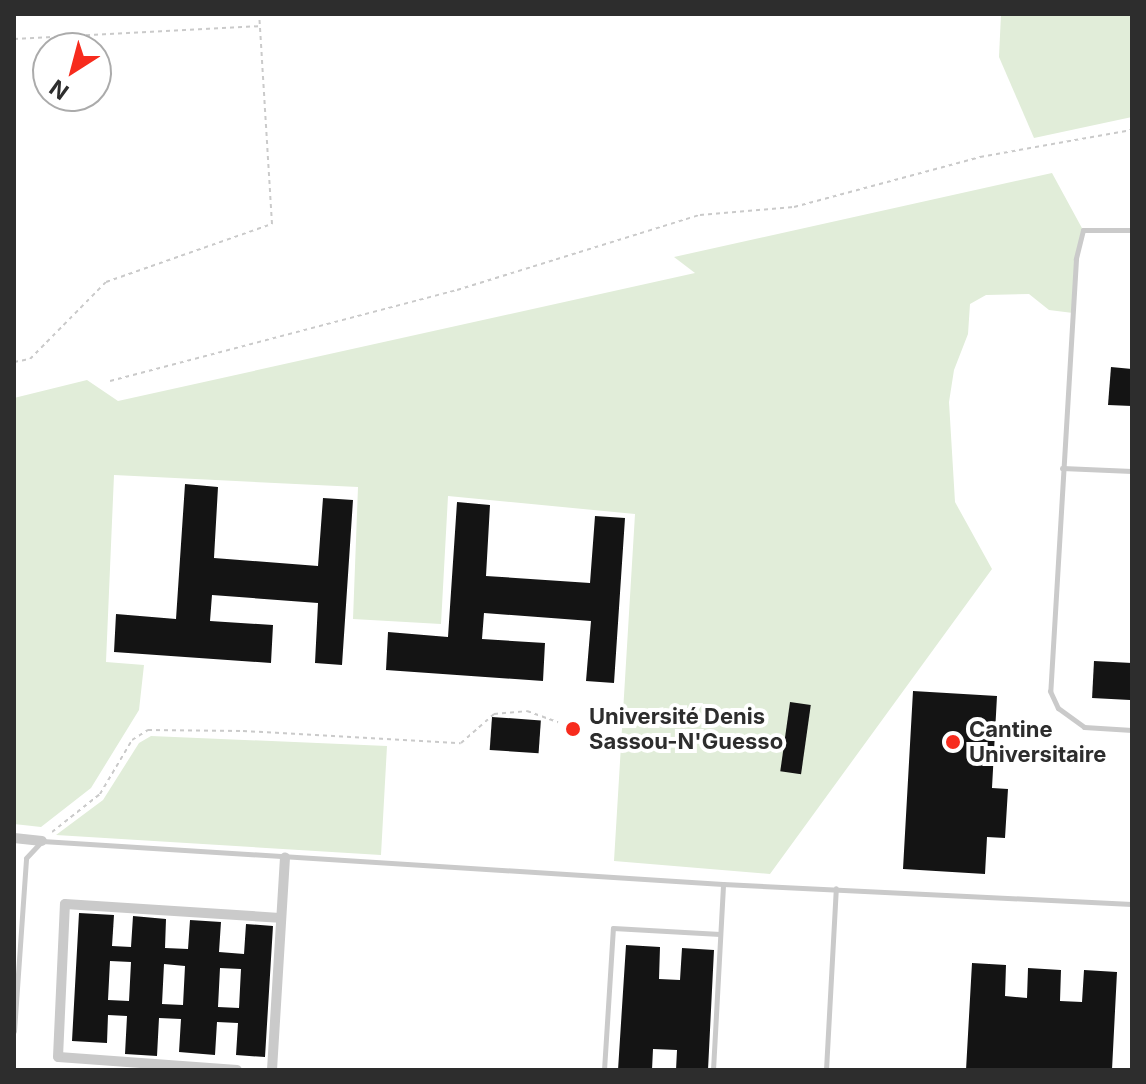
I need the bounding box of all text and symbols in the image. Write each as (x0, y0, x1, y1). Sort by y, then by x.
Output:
north arrow (32, 32, 112, 112)
text: N (45, 74, 73, 105)
place label: Université Denis Sassou-N'Guesso (589, 703, 783, 754)
place label: Cantine Universitaire (969, 716, 1106, 768)
marker: Université Denis Sassou-N'Guesso (564, 720, 582, 738)
marker: Cantine Universitaire (944, 733, 962, 751)

